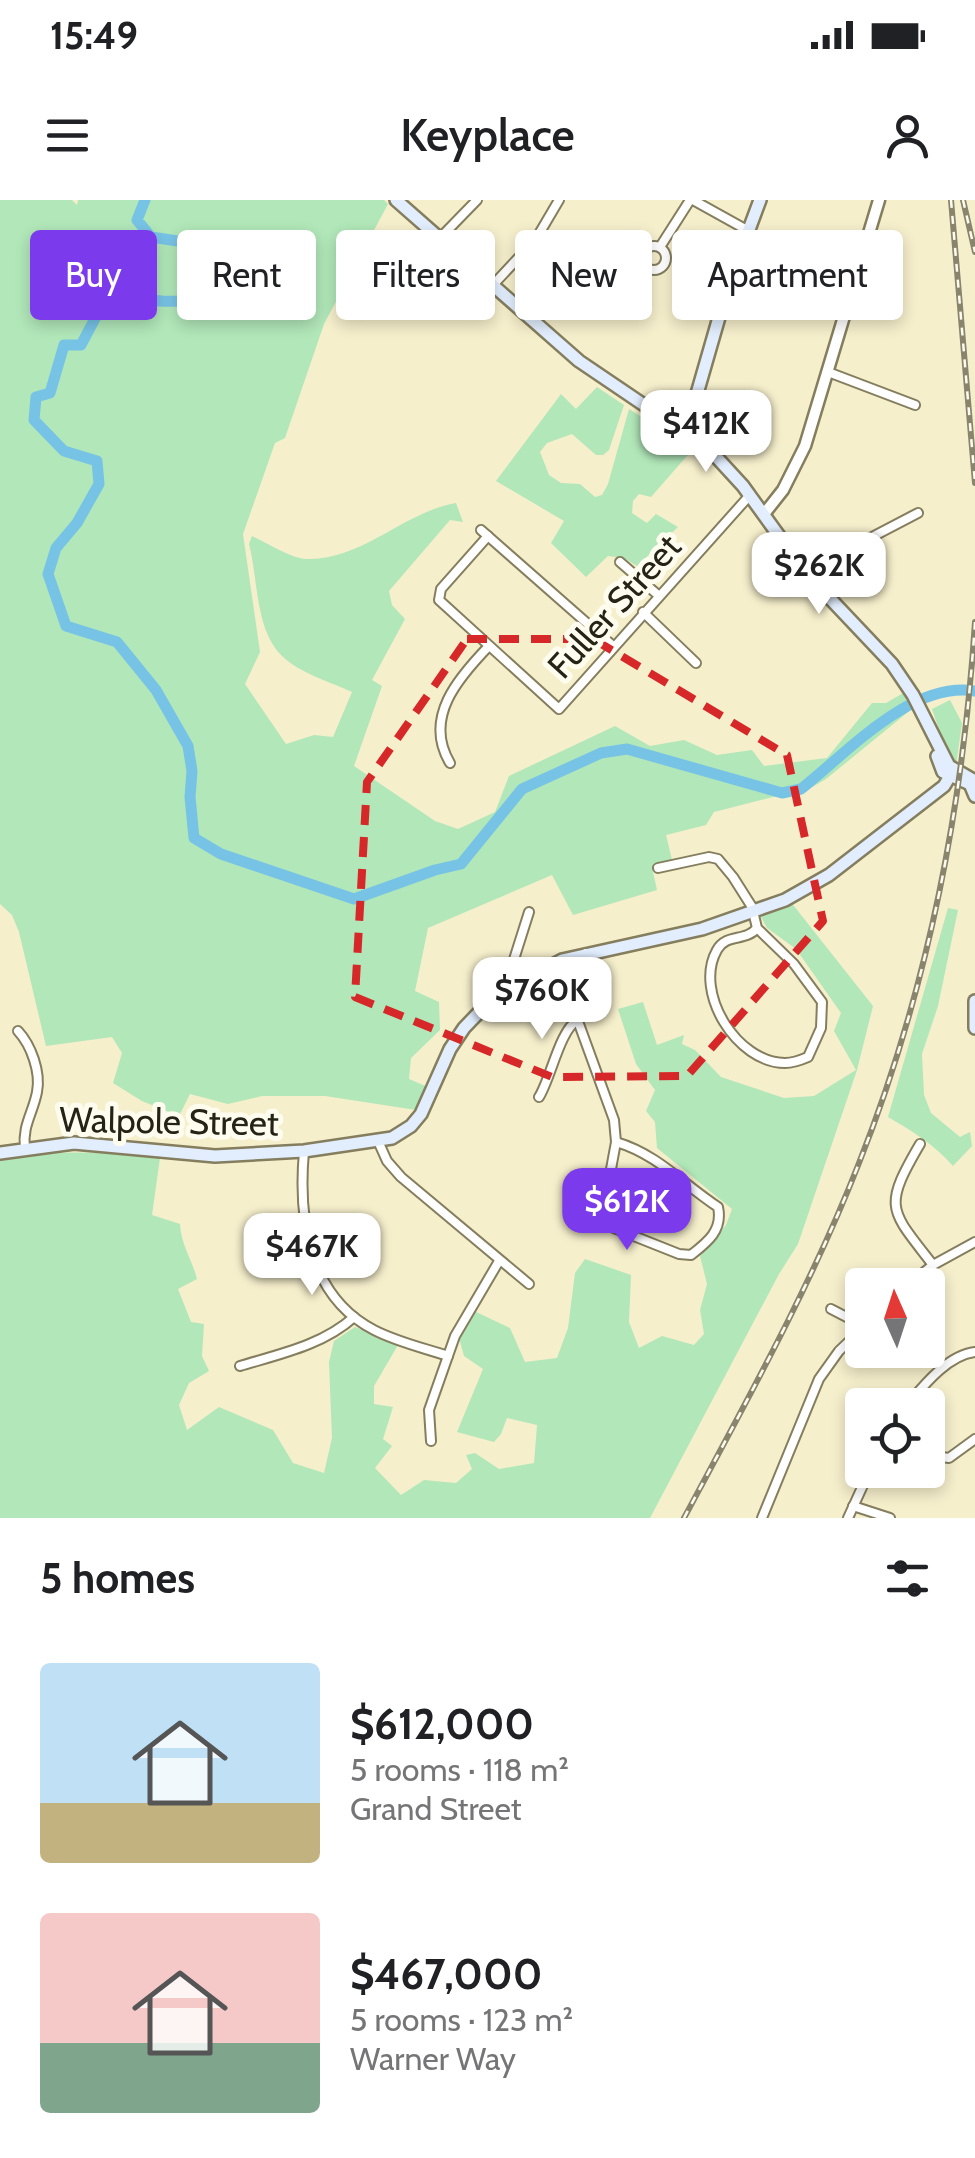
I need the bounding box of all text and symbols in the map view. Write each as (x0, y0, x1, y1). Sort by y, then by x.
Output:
text: 15:49 (50, 12, 138, 59)
icon: menu (40, 108, 95, 163)
text: Keyplace (400, 108, 575, 162)
icon: person (880, 108, 935, 163)
chip: Buy (30, 230, 157, 320)
chip: Rent (177, 230, 316, 320)
chip: Filters (336, 230, 495, 320)
chip: New (515, 230, 652, 320)
chip: Apartment (672, 230, 903, 320)
pin: $412K (636, 390, 776, 475)
text: $412K (663, 403, 749, 442)
street label: Fuller Street (538, 525, 690, 687)
pin: $262K (749, 532, 889, 617)
text: $262K (774, 545, 864, 584)
pin: $760K (472, 957, 612, 1042)
text: $760K (495, 970, 589, 1009)
street label: Walpole Street (59, 1098, 279, 1144)
pin: $612K (557, 1168, 697, 1253)
text: $612K (584, 1181, 670, 1220)
pin: $467K (242, 1213, 382, 1298)
text: $467K (266, 1226, 358, 1265)
north arrow (845, 1268, 945, 1368)
map controls (845, 1268, 945, 1488)
button: locate (845, 1388, 945, 1488)
icon: filters (880, 1551, 935, 1606)
text: 5 homes (40, 1552, 195, 1604)
text: $612,000 (350, 1698, 534, 1750)
icon: home (120, 1703, 240, 1823)
text: 5 rooms · 118 m² (350, 1750, 569, 1789)
text: Grand Street (350, 1789, 522, 1828)
text: $467,000 (350, 1948, 542, 2000)
icon: home (120, 1953, 240, 2073)
text: 5 rooms · 123 m² (350, 2000, 573, 2039)
text: Warner Way (350, 2039, 516, 2078)

